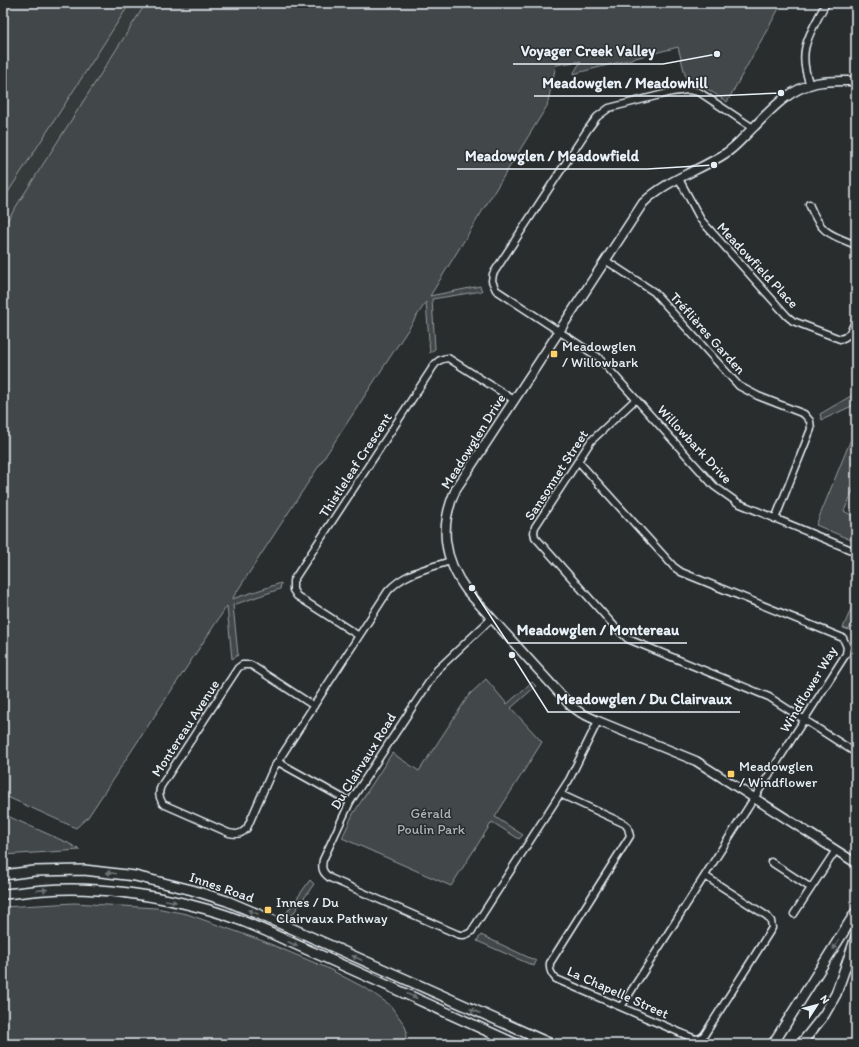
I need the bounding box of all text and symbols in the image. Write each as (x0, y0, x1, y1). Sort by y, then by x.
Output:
callout: Voyager Creek Valley (513, 37, 663, 64)
text: Voyager Creek Valley (521, 42, 656, 61)
callout: Meadowglen / Meadowhill (534, 69, 715, 96)
text: Meadowglen / Meadowhill (542, 74, 708, 93)
callout: Meadowglen / Meadowfield (457, 142, 647, 169)
text: Meadowglen / Meadowfield (465, 147, 640, 166)
street label: Meadowfield Place (713, 219, 802, 312)
street label: Tréflières Garden (666, 289, 749, 378)
place label: Meadowglen / Willowbark (562, 338, 639, 371)
marker: Meadowglen / Willowbark (549, 349, 559, 359)
street label: Meadowglen Drive (437, 390, 510, 492)
street label: Willowbark Drive (654, 401, 736, 488)
street label: Thistleleaf Crescent (315, 410, 396, 521)
street label: Sansonnet Street (521, 427, 592, 524)
callout: Meadowglen / Montereau (508, 616, 687, 643)
text: Meadowglen / Montereau (517, 621, 680, 640)
street label: Windflower Way (776, 643, 841, 735)
street label: Montereau Avenue (148, 676, 223, 780)
callout: Meadowglen / Du Clairvaux (548, 685, 740, 712)
text: Meadowglen / Du Clairvaux (556, 690, 732, 709)
street label: Du Clairvaux Road (327, 709, 400, 813)
place label: Meadowglen / Windflower (739, 758, 818, 791)
marker: Meadowglen / Windflower (726, 769, 736, 779)
park label: Gérald Poulin Park (397, 805, 466, 838)
street label: Innes Road (187, 868, 257, 907)
one-way arrow (105, 870, 117, 876)
one-way arrow (36, 887, 48, 894)
place label: Innes / Du Clairvaux Pathway (276, 894, 388, 927)
one-way arrow (165, 898, 177, 904)
marker: Innes / Du Clairvaux Pathway (263, 905, 273, 915)
one-way arrow (247, 909, 259, 915)
one-way arrow (832, 940, 840, 950)
one-way arrow (288, 941, 299, 947)
one-way arrow (351, 955, 362, 961)
street label: La Chapelle Street (564, 962, 671, 1023)
north arrow (797, 985, 837, 1025)
one-way arrow (407, 993, 418, 999)
text: N (817, 993, 832, 1006)
one-way arrow (469, 1007, 481, 1013)

